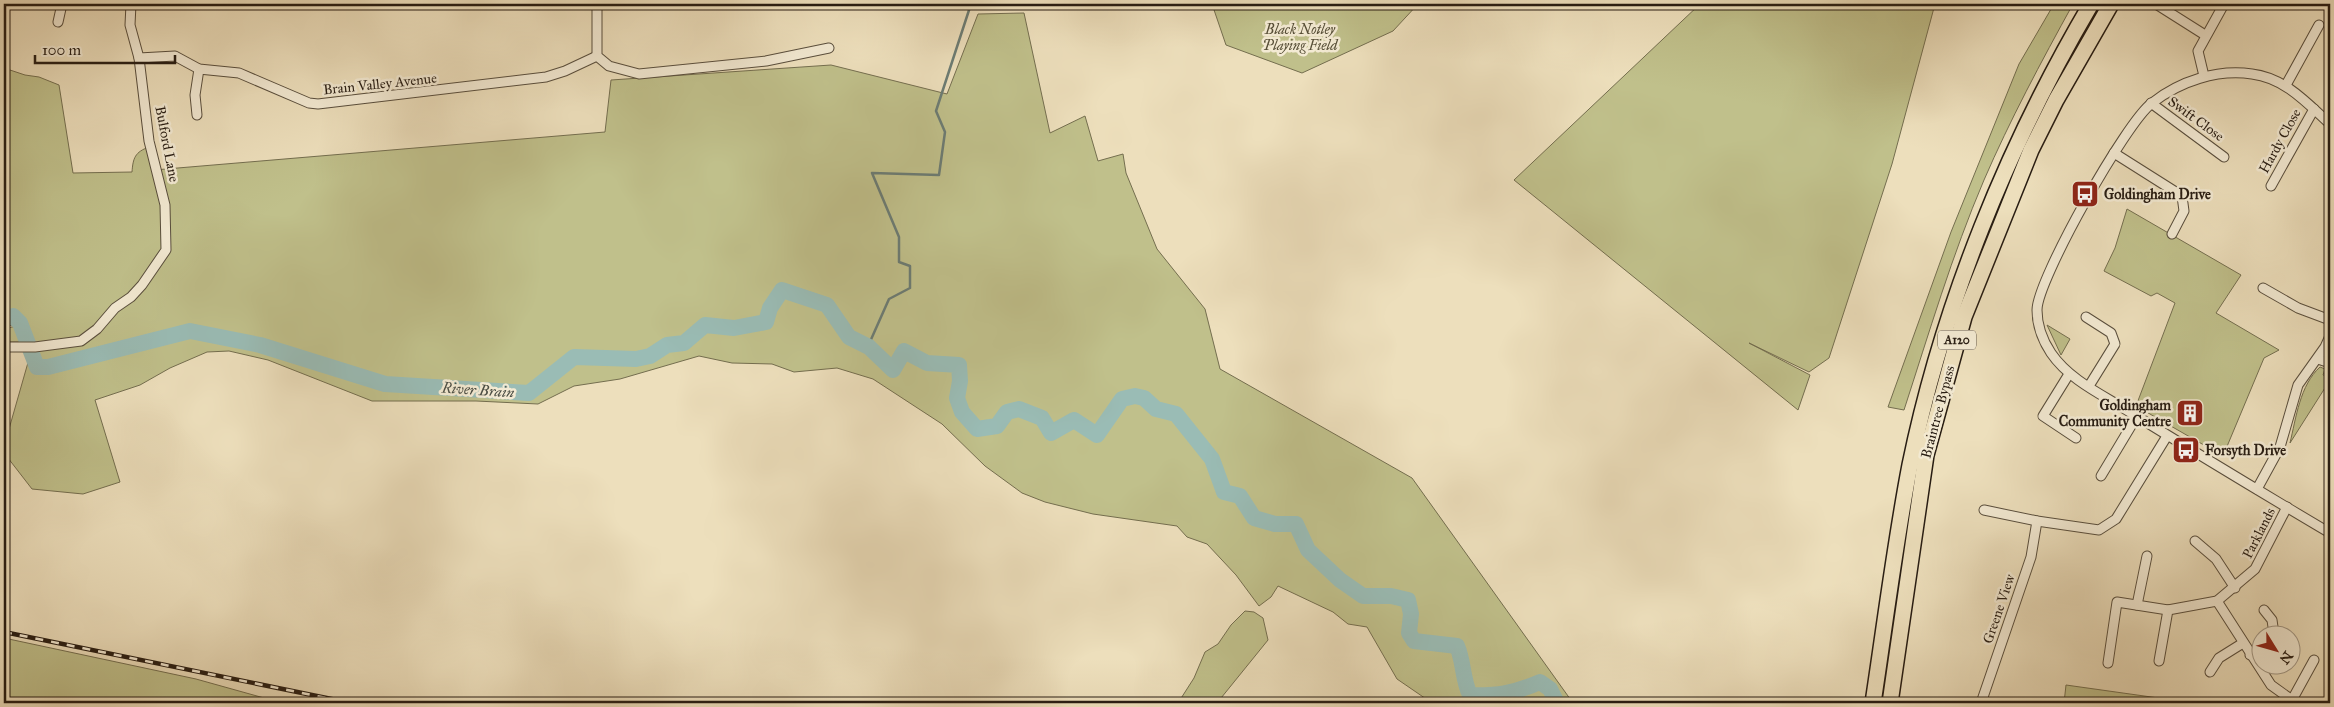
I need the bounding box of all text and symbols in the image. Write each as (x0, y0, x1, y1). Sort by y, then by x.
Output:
park label: Black Notley Playing Field (1262, 21, 1339, 54)
scale bar (35, 32, 175, 64)
text: 100 m (42, 41, 82, 59)
street label: Brain Valley Avenue (322, 70, 438, 98)
street label: Swift Close (2165, 93, 2227, 145)
street label: Bulford Lane (151, 105, 183, 184)
street label: Hardy Close (2255, 106, 2305, 176)
bus stop icon: Goldingham Drive (2070, 179, 2100, 209)
place label: Goldingham Drive (2104, 186, 2211, 204)
road number: A120 (1938, 330, 1976, 350)
street label: Braintree Bypass (1917, 364, 1959, 460)
water label: River Brain (440, 378, 515, 402)
place label: Goldingham Community Centre (2059, 397, 2171, 431)
building icon: Goldingham Community Centre (2175, 398, 2205, 428)
bus stop icon: Forsyth Drive (2171, 435, 2201, 465)
place label: Forsyth Drive (2205, 442, 2286, 460)
street label: Parklands (2239, 505, 2279, 561)
street label: Greene View (1979, 571, 2019, 646)
north arrow (2252, 624, 2302, 674)
text: N (2276, 648, 2296, 667)

